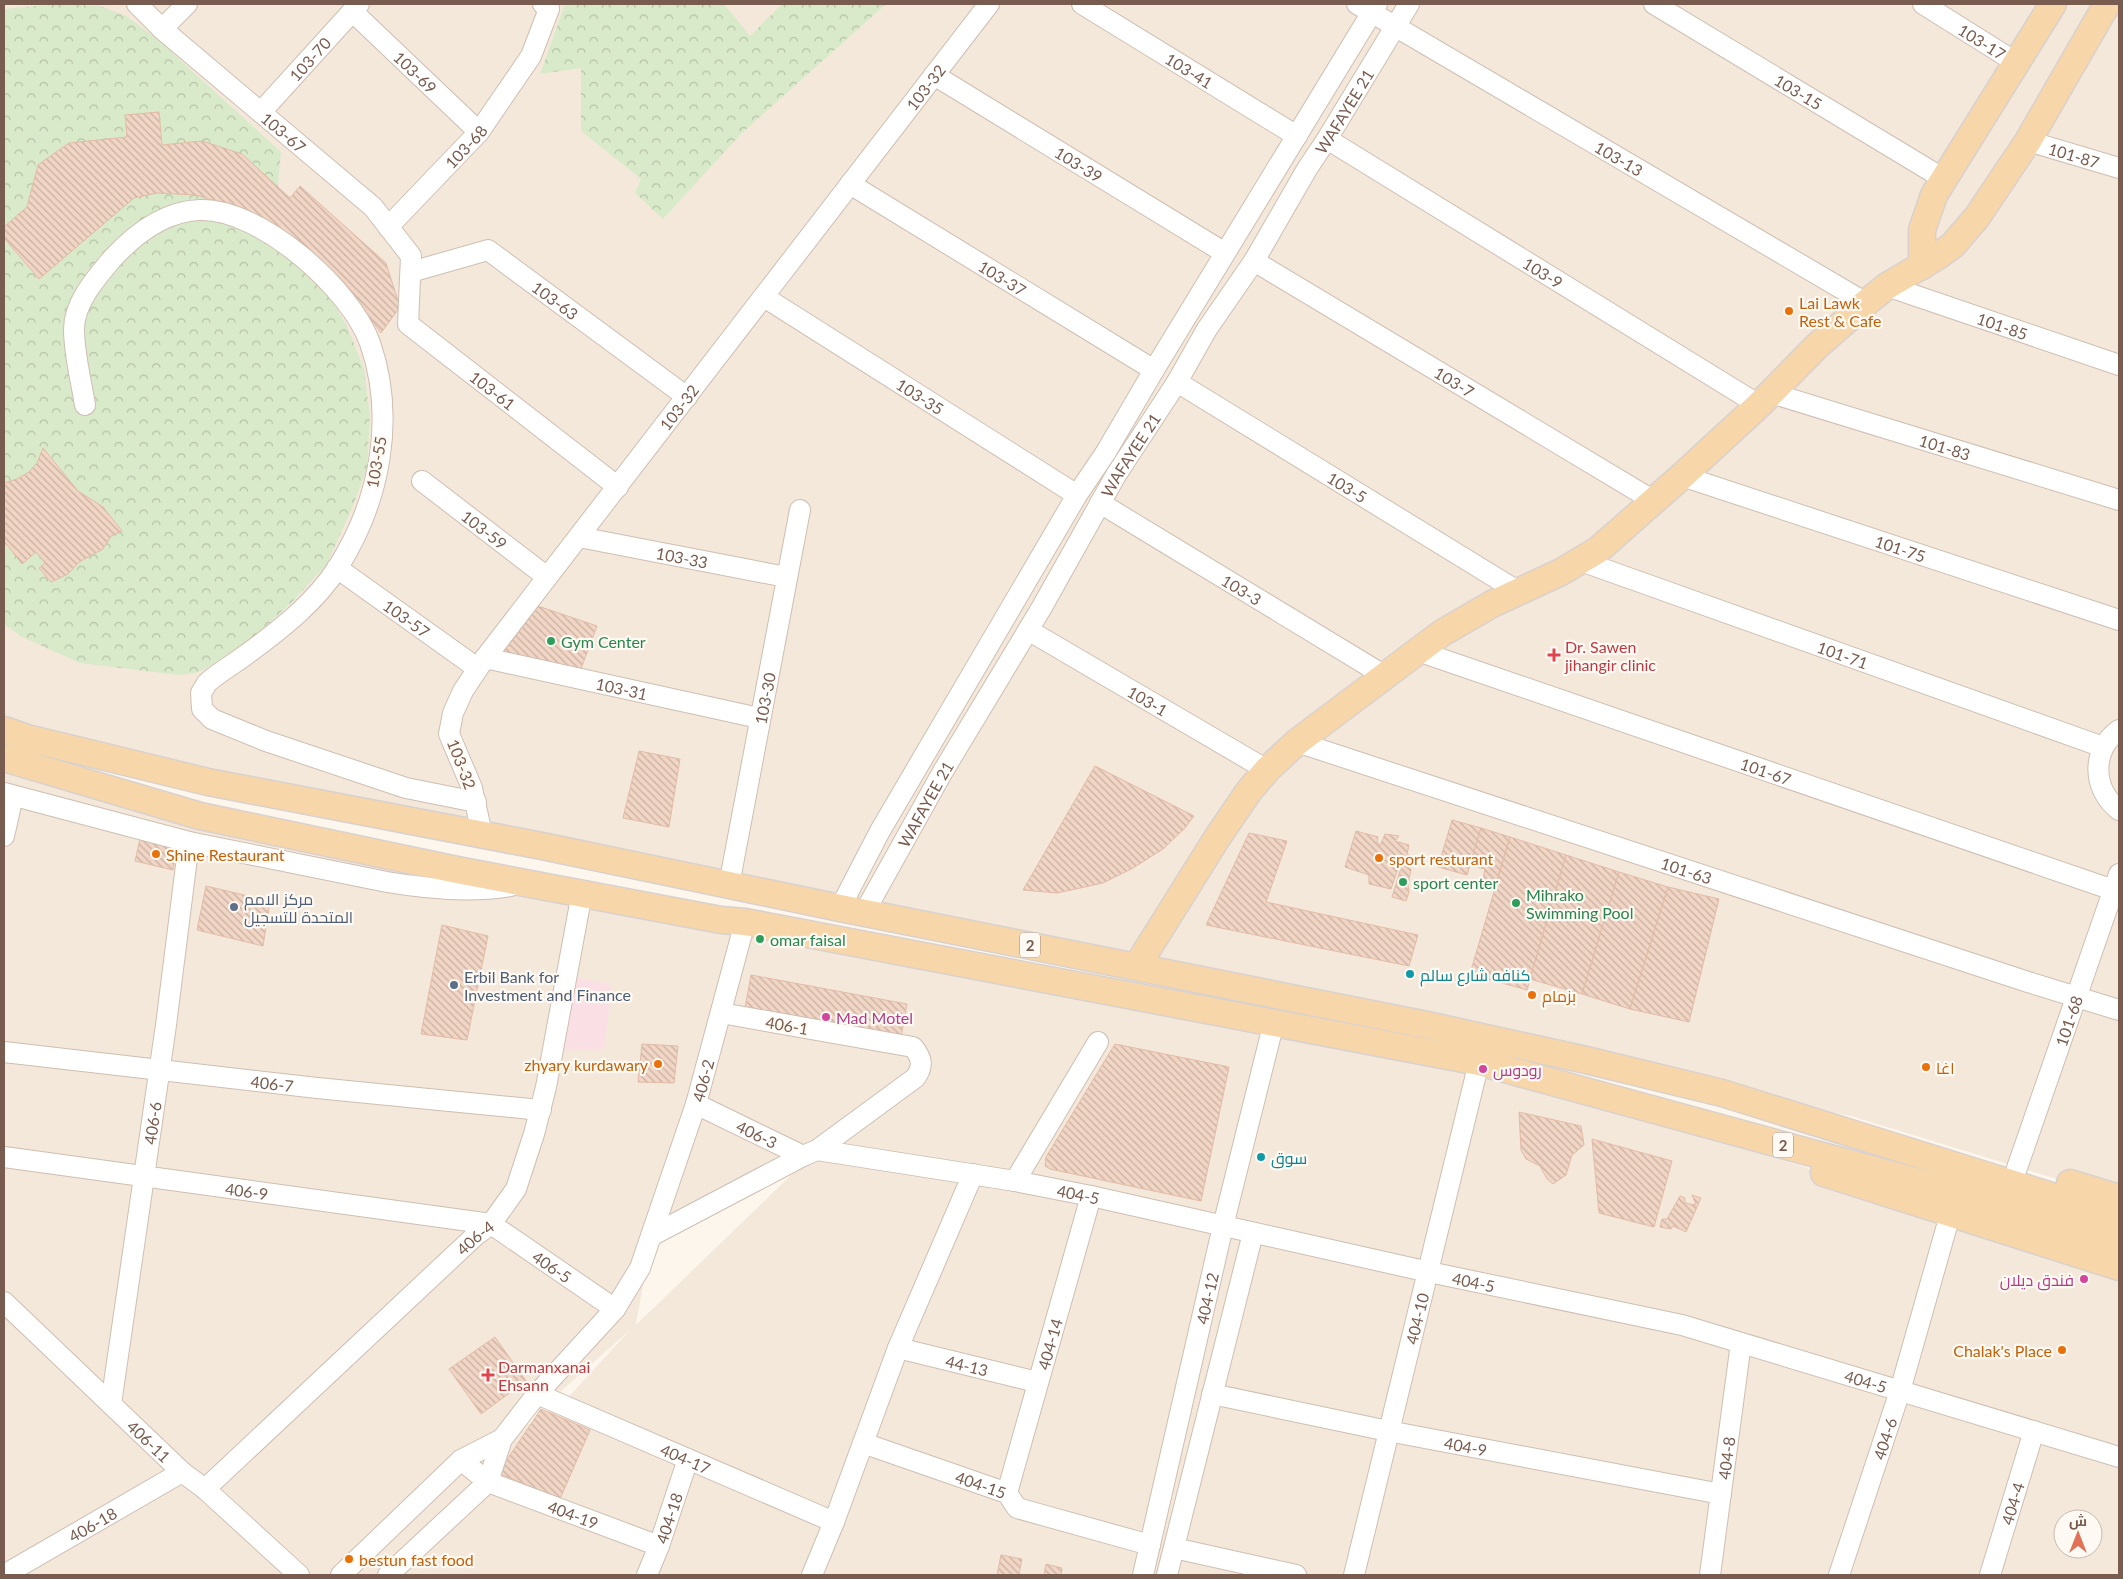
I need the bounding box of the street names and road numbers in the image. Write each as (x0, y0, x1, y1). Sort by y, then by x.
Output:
street label: 103-17 (1955, 19, 2010, 63)
street label: 103-70 (285, 33, 334, 84)
street label: 103-69 (390, 47, 441, 97)
street label: 103-41 (1162, 48, 1217, 92)
street label: 103-32 (902, 60, 949, 113)
street label: WAFAYEE 21 (1311, 65, 1377, 157)
street label: 103-15 (1771, 70, 1826, 113)
street label: 103-67 (258, 108, 310, 156)
street label: 103-68 (441, 121, 491, 172)
street label: 103-13 (1592, 137, 1647, 179)
street label: 101-87 (2046, 138, 2102, 171)
street label: 103-39 (1052, 142, 1106, 185)
street label: 103-9 (1520, 253, 1567, 292)
street label: 103-37 (975, 256, 1030, 299)
street label: 103-63 (529, 277, 582, 323)
street label: 101-85 (1975, 308, 2030, 343)
street label: 103-7 (1431, 362, 1478, 401)
street label: 103-61 (466, 366, 519, 413)
street label: 103-35 (893, 374, 948, 418)
street label: 103-32 (655, 380, 702, 433)
street label: WAFAYEE 21 (1096, 409, 1164, 500)
street label: 101-83 (1917, 430, 1973, 463)
street label: 103-55 (362, 435, 390, 489)
street label: 103-5 (1324, 467, 1371, 506)
street label: 103-59 (458, 506, 511, 553)
street label: 101-75 (1873, 531, 1928, 565)
street label: 103-33 (655, 543, 710, 571)
street label: 103-3 (1219, 570, 1265, 608)
street label: 103-57 (380, 595, 434, 641)
street label: 101-71 (1815, 637, 1871, 672)
street label: 103-30 (750, 671, 779, 726)
street label: 103-31 (594, 673, 649, 703)
street label: 103-1 (1125, 681, 1171, 719)
street label: 103-32 (444, 736, 480, 792)
street label: 101-67 (1738, 753, 1794, 788)
street label: WAFAYEE 21 (893, 757, 957, 850)
street label: 101-63 (1659, 853, 1714, 887)
road number: 2 (1020, 932, 1040, 958)
street label: 101-68 (2051, 993, 2086, 1048)
street label: 406-1 (764, 1012, 810, 1038)
street label: 406-2 (688, 1057, 717, 1104)
street label: 406-7 (250, 1071, 295, 1095)
street label: 406-6 (139, 1100, 164, 1146)
street label: 406-3 (734, 1116, 781, 1152)
road number: 2 (1773, 1132, 1793, 1158)
street label: 406-9 (224, 1178, 269, 1203)
street label: 404-5 (1055, 1180, 1102, 1207)
street label: 406-4 (452, 1216, 497, 1258)
street label: 406-5 (529, 1246, 576, 1286)
street label: 404-5 (1451, 1268, 1497, 1295)
street label: 404-12 (1191, 1271, 1222, 1326)
street label: 404-10 (1401, 1291, 1432, 1346)
street label: 404-14 (1033, 1316, 1065, 1372)
street label: 44-13 (944, 1351, 990, 1379)
street label: 404-5 (1843, 1365, 1889, 1396)
street label: 404-6 (1869, 1415, 1900, 1462)
street label: 406-11 (124, 1416, 175, 1466)
street label: 404-9 (1443, 1432, 1489, 1459)
street label: 404-8 (1713, 1435, 1738, 1481)
street label: 404-17 (658, 1439, 714, 1477)
street label: 404-15 (953, 1466, 1009, 1502)
street label: 404-4 (1997, 1480, 2027, 1527)
street label: 404-18 (651, 1490, 686, 1546)
street label: 404-19 (546, 1496, 601, 1532)
street label: 406-18 (65, 1503, 120, 1545)

